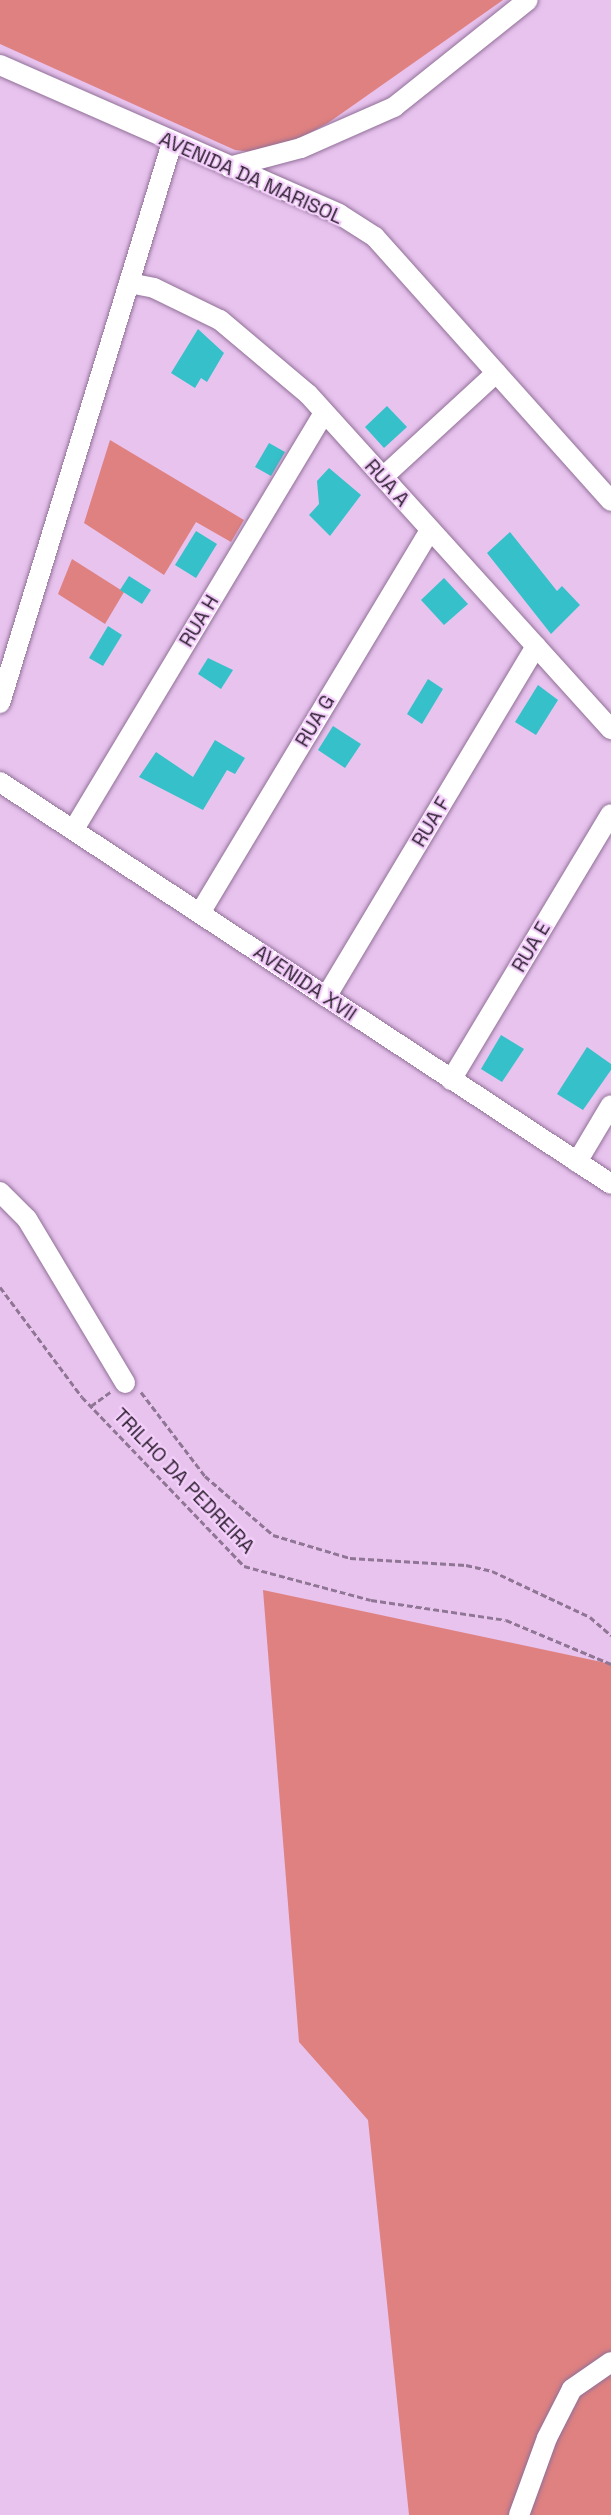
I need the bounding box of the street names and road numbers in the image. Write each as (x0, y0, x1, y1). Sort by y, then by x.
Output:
street label: AVENIDA DA MARISOL (155, 127, 347, 229)
street label: RUA A (359, 454, 415, 512)
street label: RUA H (174, 591, 224, 651)
street label: RUA G (290, 691, 340, 751)
street label: RUA F (407, 793, 455, 851)
street label: RUA E (507, 917, 555, 977)
street label: AVENIDA XVII (249, 940, 361, 1026)
street label: TRILHO DA PEDREIRA (108, 1403, 260, 1559)

